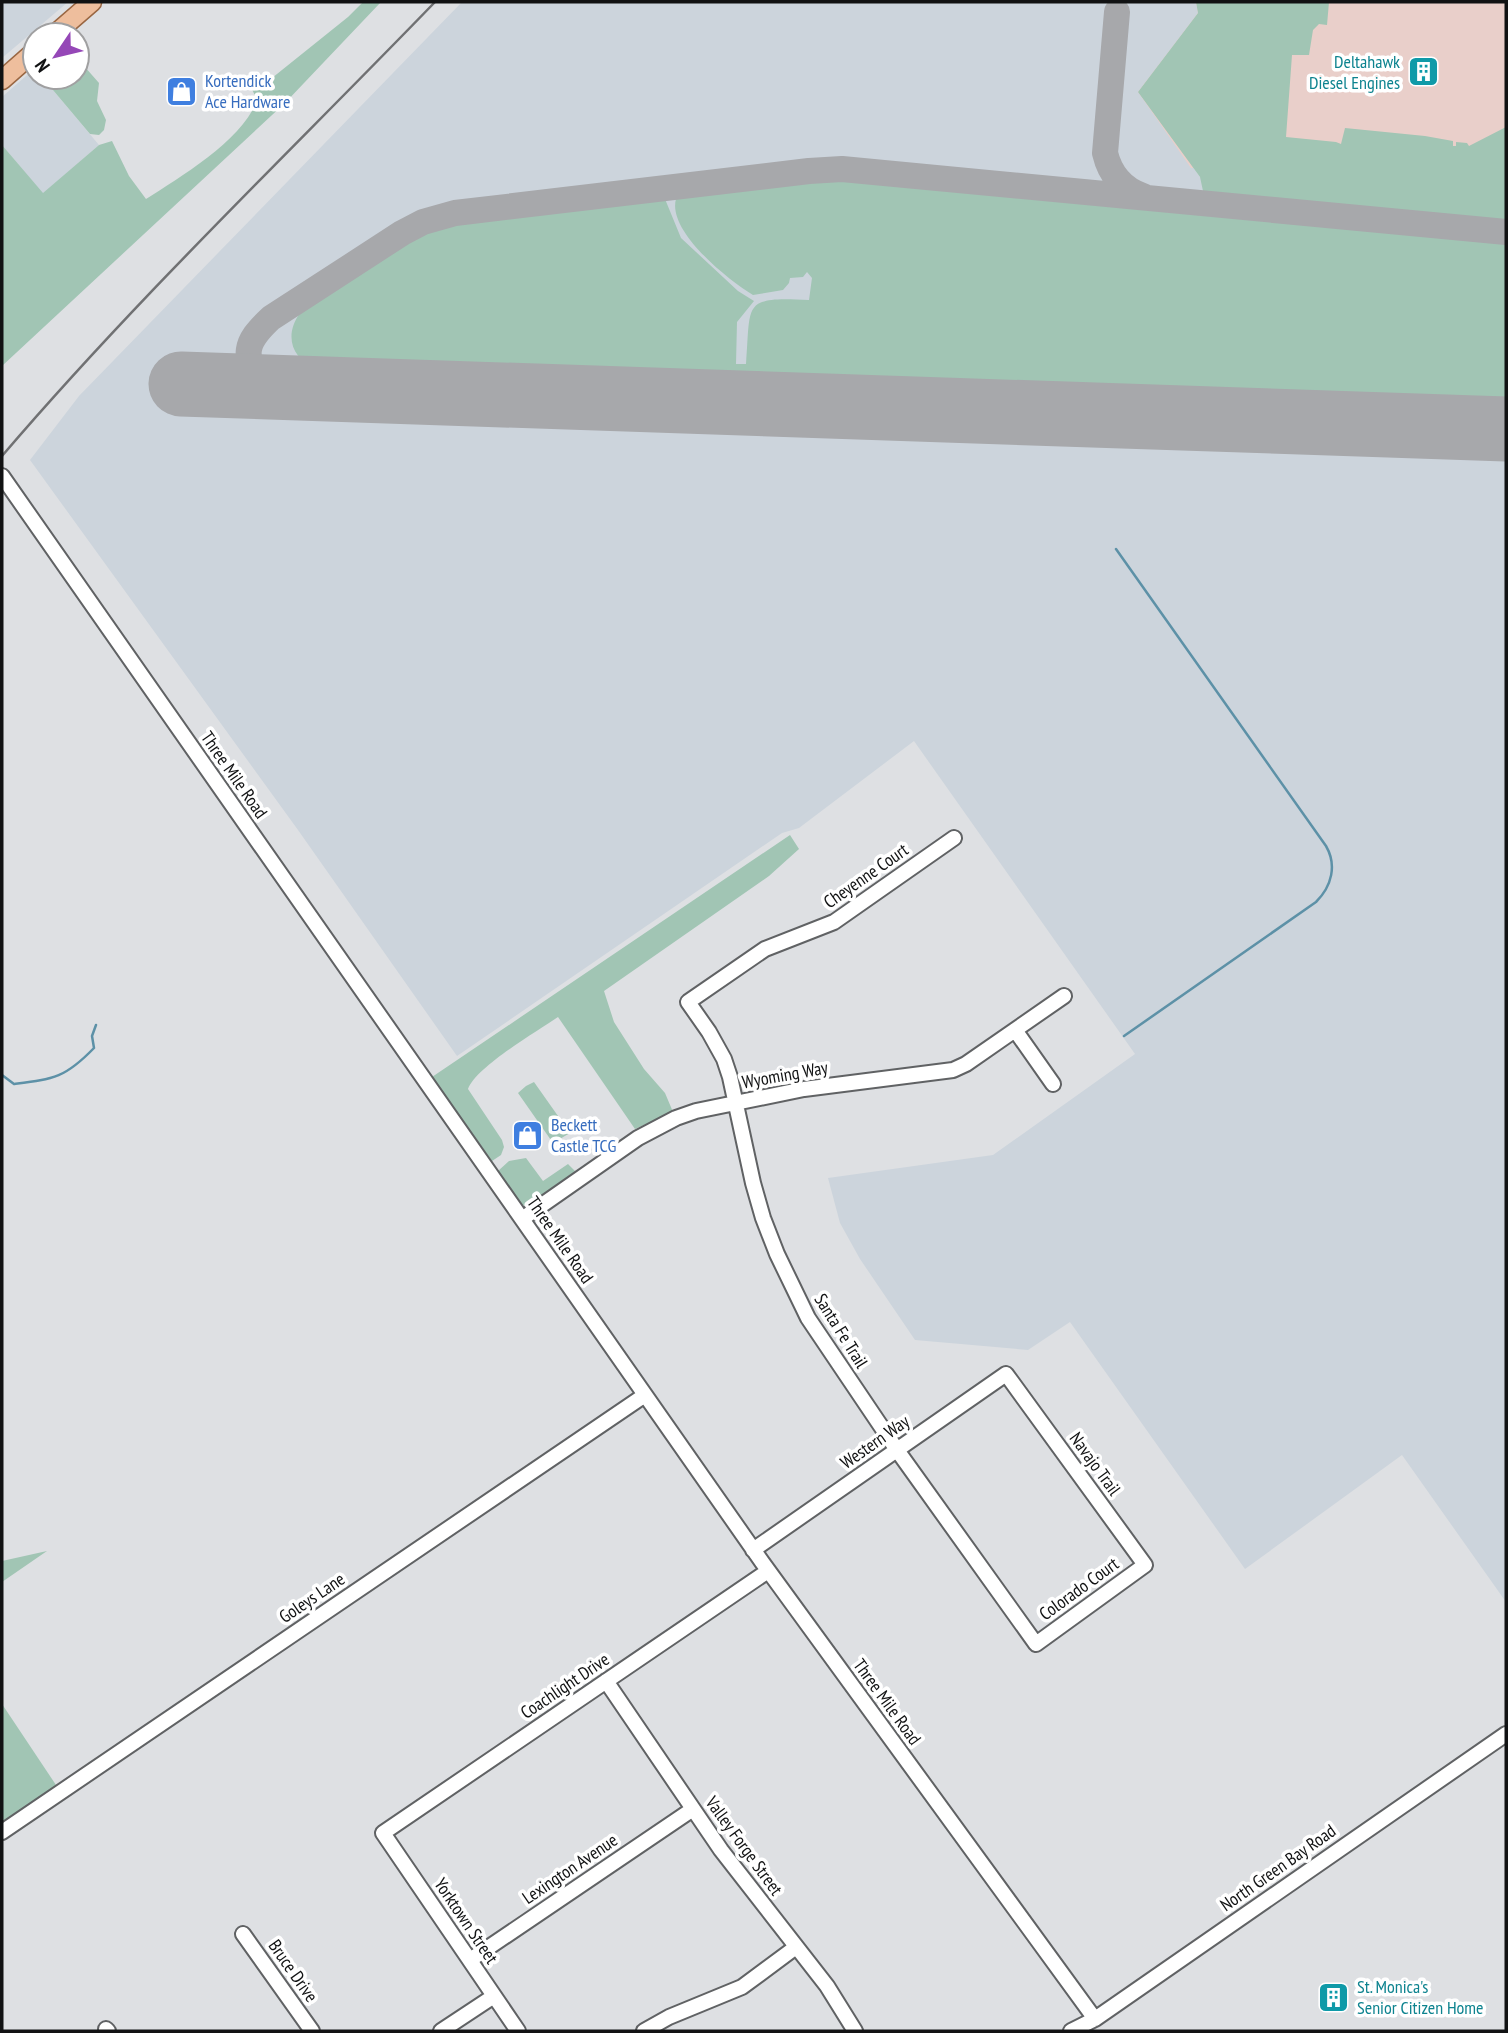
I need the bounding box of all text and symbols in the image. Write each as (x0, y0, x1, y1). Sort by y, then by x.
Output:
north arrow (21, 21, 91, 91)
place label: Deltahawk Diesel Engines (1309, 50, 1400, 94)
text: N (29, 55, 55, 77)
building icon: Deltahawk Diesel Engines (1406, 55, 1440, 89)
place label: Kortendick Ace Hardware (205, 69, 290, 113)
shop icon: Kortendick Ace Hardware (165, 74, 199, 108)
street label: Three Mile Road (196, 727, 273, 823)
street label: Cheyenne Court (819, 838, 913, 913)
street label: Wyoming Way (740, 1056, 830, 1093)
place label: Beckett Castle TCG (551, 1113, 616, 1157)
shop icon: Beckett Castle TCG (511, 1118, 545, 1152)
street label: Three Mile Road (522, 1192, 599, 1288)
street label: Santa Fe Trail (809, 1289, 874, 1373)
street label: Western Way (836, 1409, 914, 1474)
street label: Navajo Trail (1065, 1427, 1127, 1501)
street label: Colorado Court (1034, 1552, 1123, 1625)
street label: Goleys Lane (274, 1567, 349, 1628)
street label: Coachlight Drive (516, 1647, 614, 1724)
street label: Three Mile Road (848, 1654, 926, 1749)
street label: Valley Forge Street (700, 1791, 788, 1900)
street label: North Green Bay Road (1215, 1819, 1340, 1916)
street label: Lexington Avenue (518, 1828, 622, 1909)
street label: Yorktown Street (429, 1873, 504, 1968)
street label: Bruce Drive (264, 1935, 323, 2007)
place label: St. Monica's Senior Citizen Home (1357, 1975, 1483, 2019)
building icon: St. Monica's Senior Citizen Home (1317, 1980, 1351, 2014)

